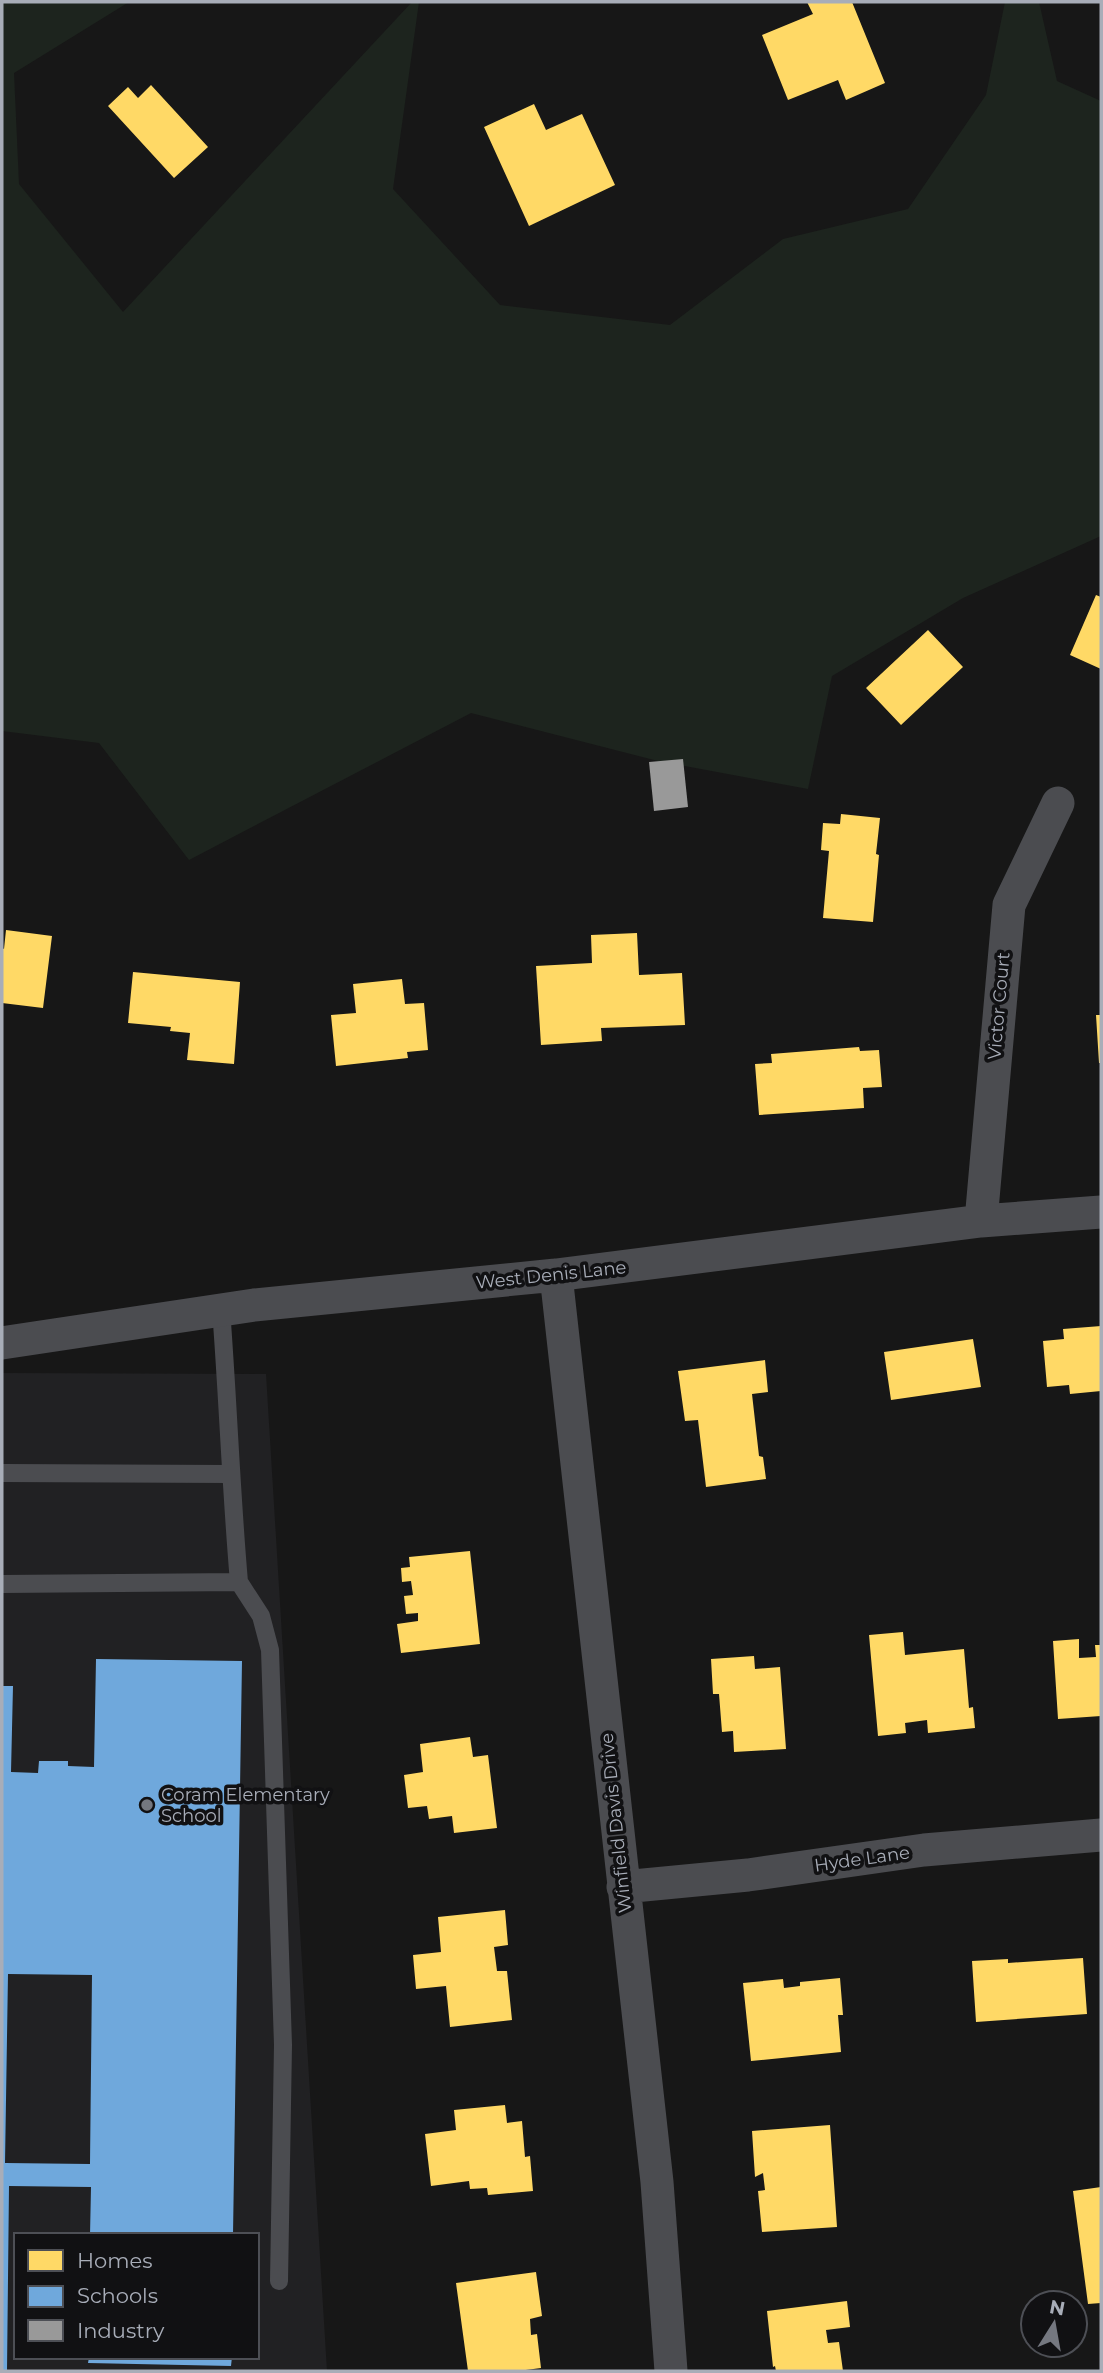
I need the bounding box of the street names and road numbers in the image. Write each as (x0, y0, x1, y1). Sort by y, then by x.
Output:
street label: Victor Court (983, 951, 1015, 1061)
street label: West Denis Lane (475, 1256, 627, 1294)
street label: Winfield Davis Drive (596, 1732, 636, 1914)
street label: Hyde Lane (813, 1841, 911, 1877)

